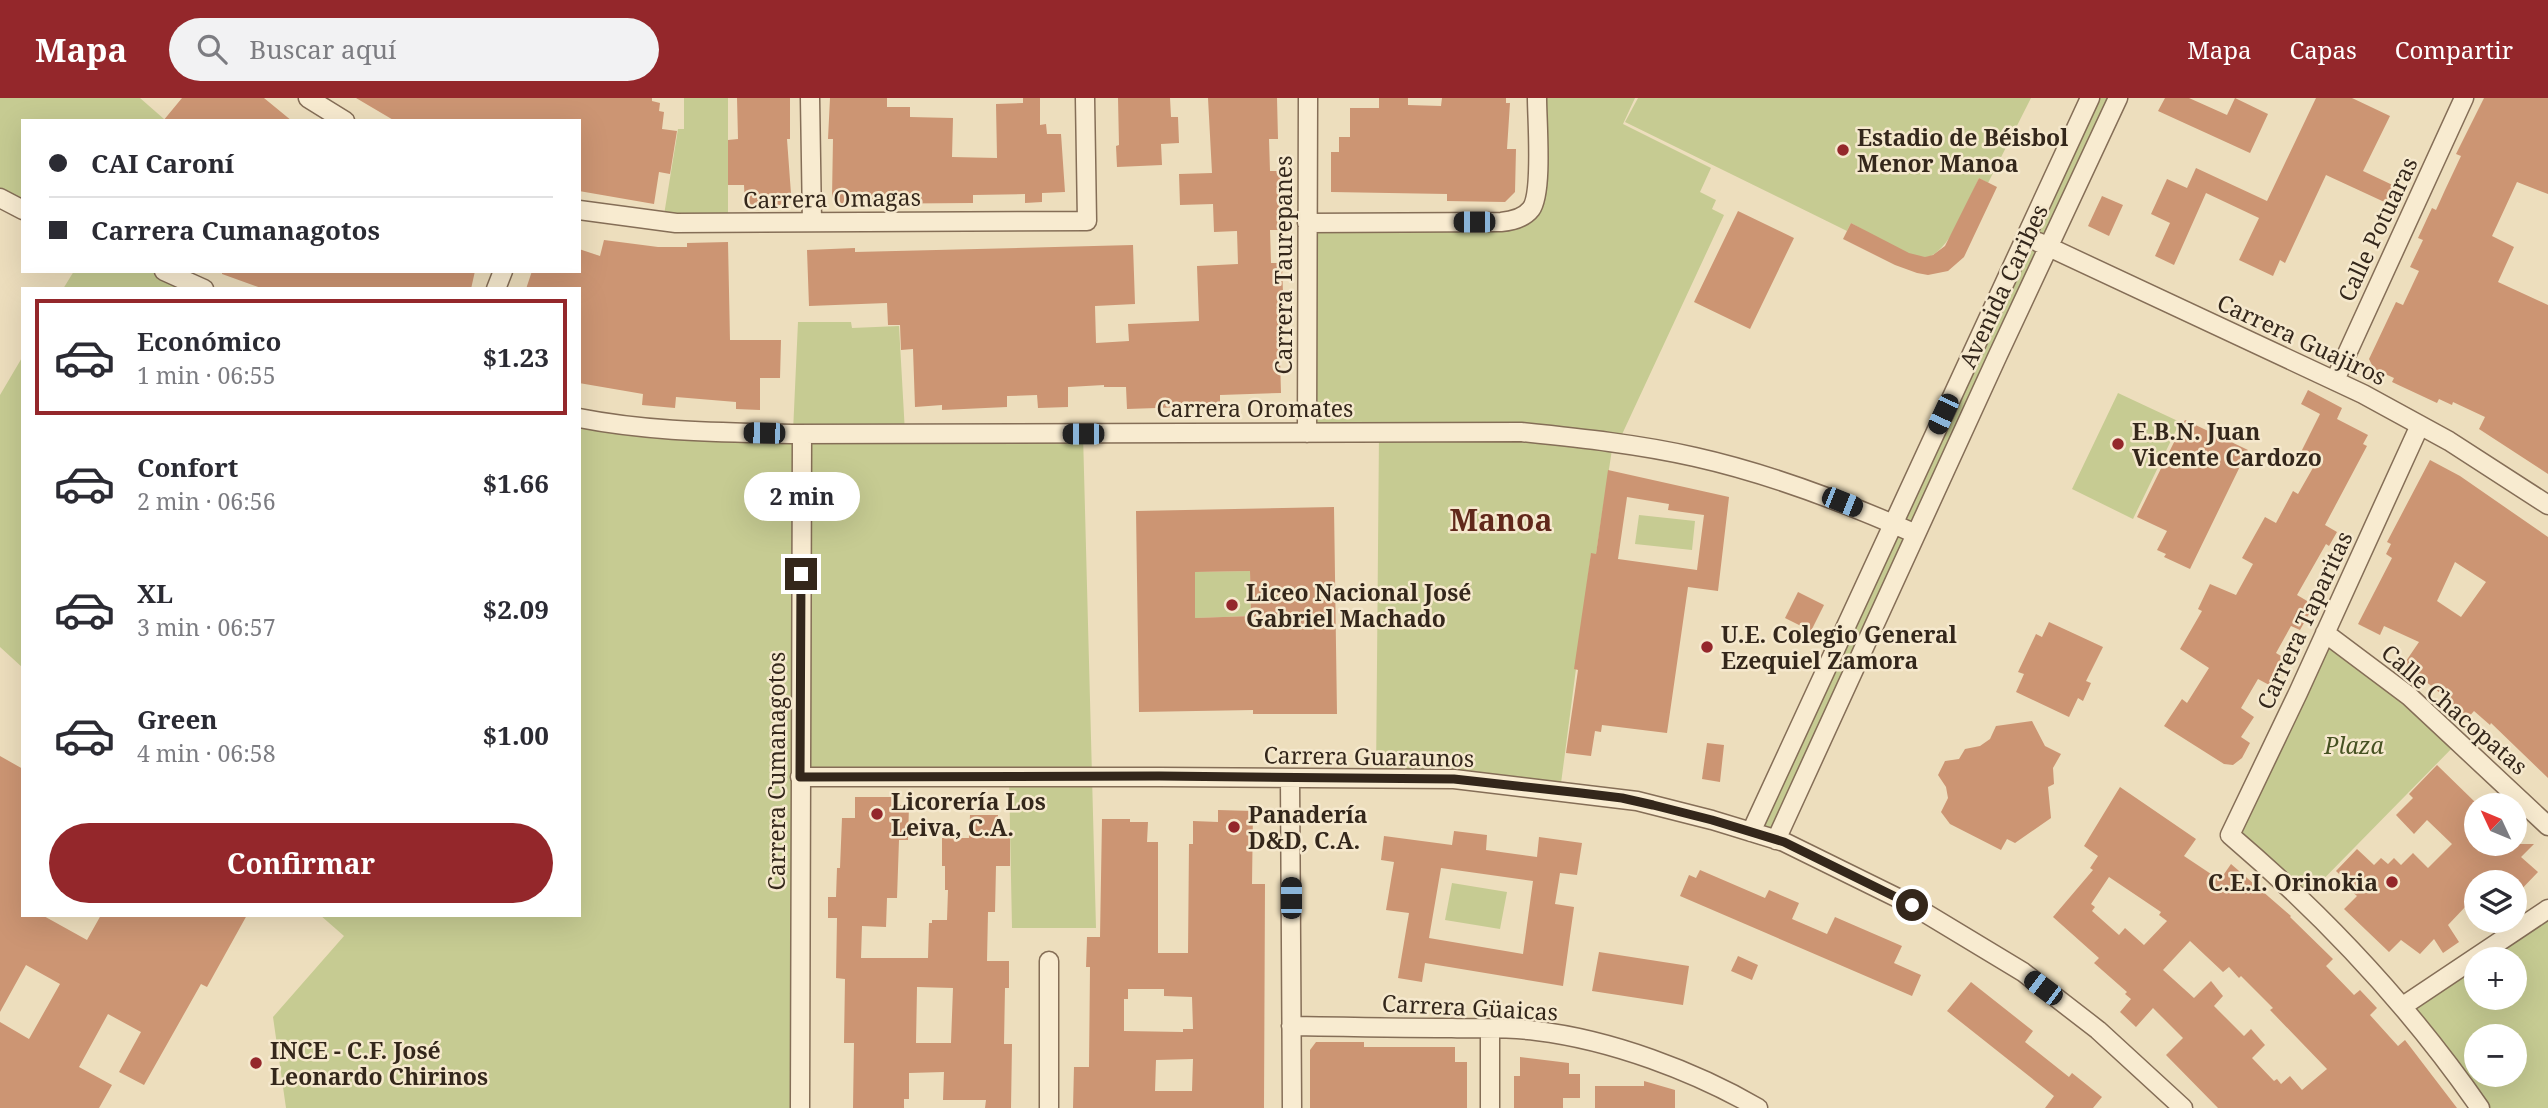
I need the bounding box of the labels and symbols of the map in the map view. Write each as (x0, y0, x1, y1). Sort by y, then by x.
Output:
place label: Estadio de Béisbol Menor Manoa (1857, 121, 2068, 179)
marker: Estadio de Béisbol Menor Manoa (1835, 142, 1851, 158)
street label: Calle Potuaras (2330, 151, 2424, 307)
street label: Carrera Taurepanes (1267, 155, 1299, 375)
street label: Carrera Omagas (743, 180, 921, 216)
street label: Avenida Caribes (1951, 199, 2055, 373)
car (1454, 212, 1496, 233)
street label: Carrera Guajiros (2212, 286, 2392, 392)
car (1925, 391, 1962, 437)
street label: Carrera Oromates (1157, 392, 1353, 424)
place label: E.B.N. Juan Vicente Cardozo (2132, 415, 2322, 473)
car (743, 422, 786, 444)
car (1063, 424, 1105, 445)
marker: E.B.N. Juan Vicente Cardozo (2110, 436, 2126, 452)
callout: 2 min (743, 472, 859, 522)
car (1819, 484, 1866, 520)
district label: Manoa (1450, 499, 1553, 540)
street label: Carrera Taparitas (2249, 526, 2359, 714)
route end (785, 558, 817, 590)
place label: Liceo Nacional José Gabriel Machado (1246, 576, 1471, 634)
marker: Liceo Nacional José Gabriel Machado (1224, 597, 1240, 613)
place label: U.E. Colegio General Ezequiel Zamora (1721, 618, 1957, 676)
street label: Calle Chacopatas (2375, 636, 2535, 782)
marker: U.E. Colegio General Ezequiel Zamora (1699, 639, 1715, 655)
street label: Carrera Cumanagotos (760, 652, 792, 890)
park label: Plaza (2323, 729, 2385, 761)
street label: Carrera Guaraunos (1263, 738, 1475, 774)
place label: Licorería Los Leiva, C.A. (891, 785, 1046, 843)
north arrow (2464, 793, 2527, 856)
place label: Panadería D&D, C.A. (1248, 798, 1368, 856)
marker: Licorería Los Leiva, C.A. (869, 806, 885, 822)
marker: Panadería D&D, C.A. (1226, 819, 1242, 835)
place label: C.E.I. Orinokia (2208, 866, 2378, 898)
marker: C.E.I. Orinokia (2384, 874, 2400, 890)
car (1281, 877, 1302, 919)
route start (1896, 889, 1928, 921)
car (2020, 967, 2067, 1009)
street label: Carrera Güaicas (1381, 986, 1559, 1028)
place label: INCE - C.F. José Leonardo Chirinos (270, 1034, 488, 1092)
marker: INCE - C.F. José Leonardo Chirinos (248, 1055, 264, 1071)

